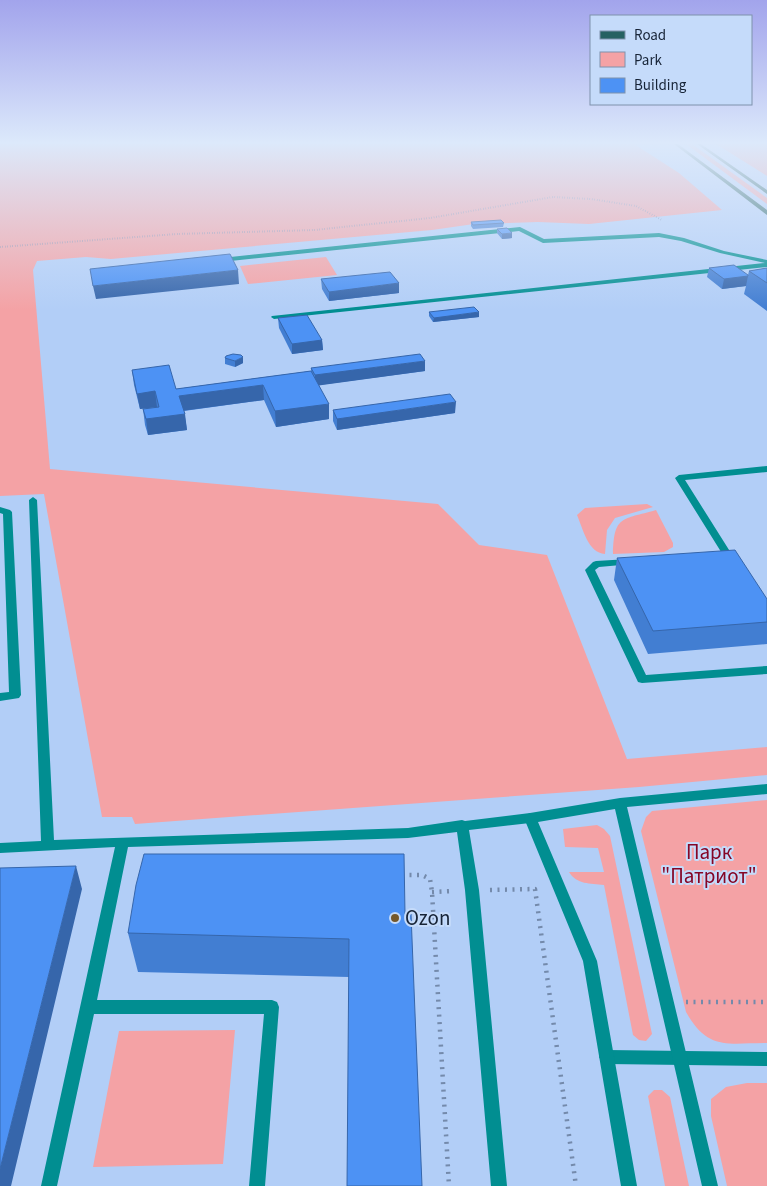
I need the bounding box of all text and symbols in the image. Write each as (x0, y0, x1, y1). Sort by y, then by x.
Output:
legend (590, 15, 752, 105)
text: Road (634, 25, 666, 46)
text: Park (634, 50, 663, 71)
text: Building (634, 75, 687, 96)
park label: Парк "Патриот" (661, 837, 757, 891)
place label: Ozon (405, 903, 450, 933)
marker: Ozon (389, 912, 401, 924)

